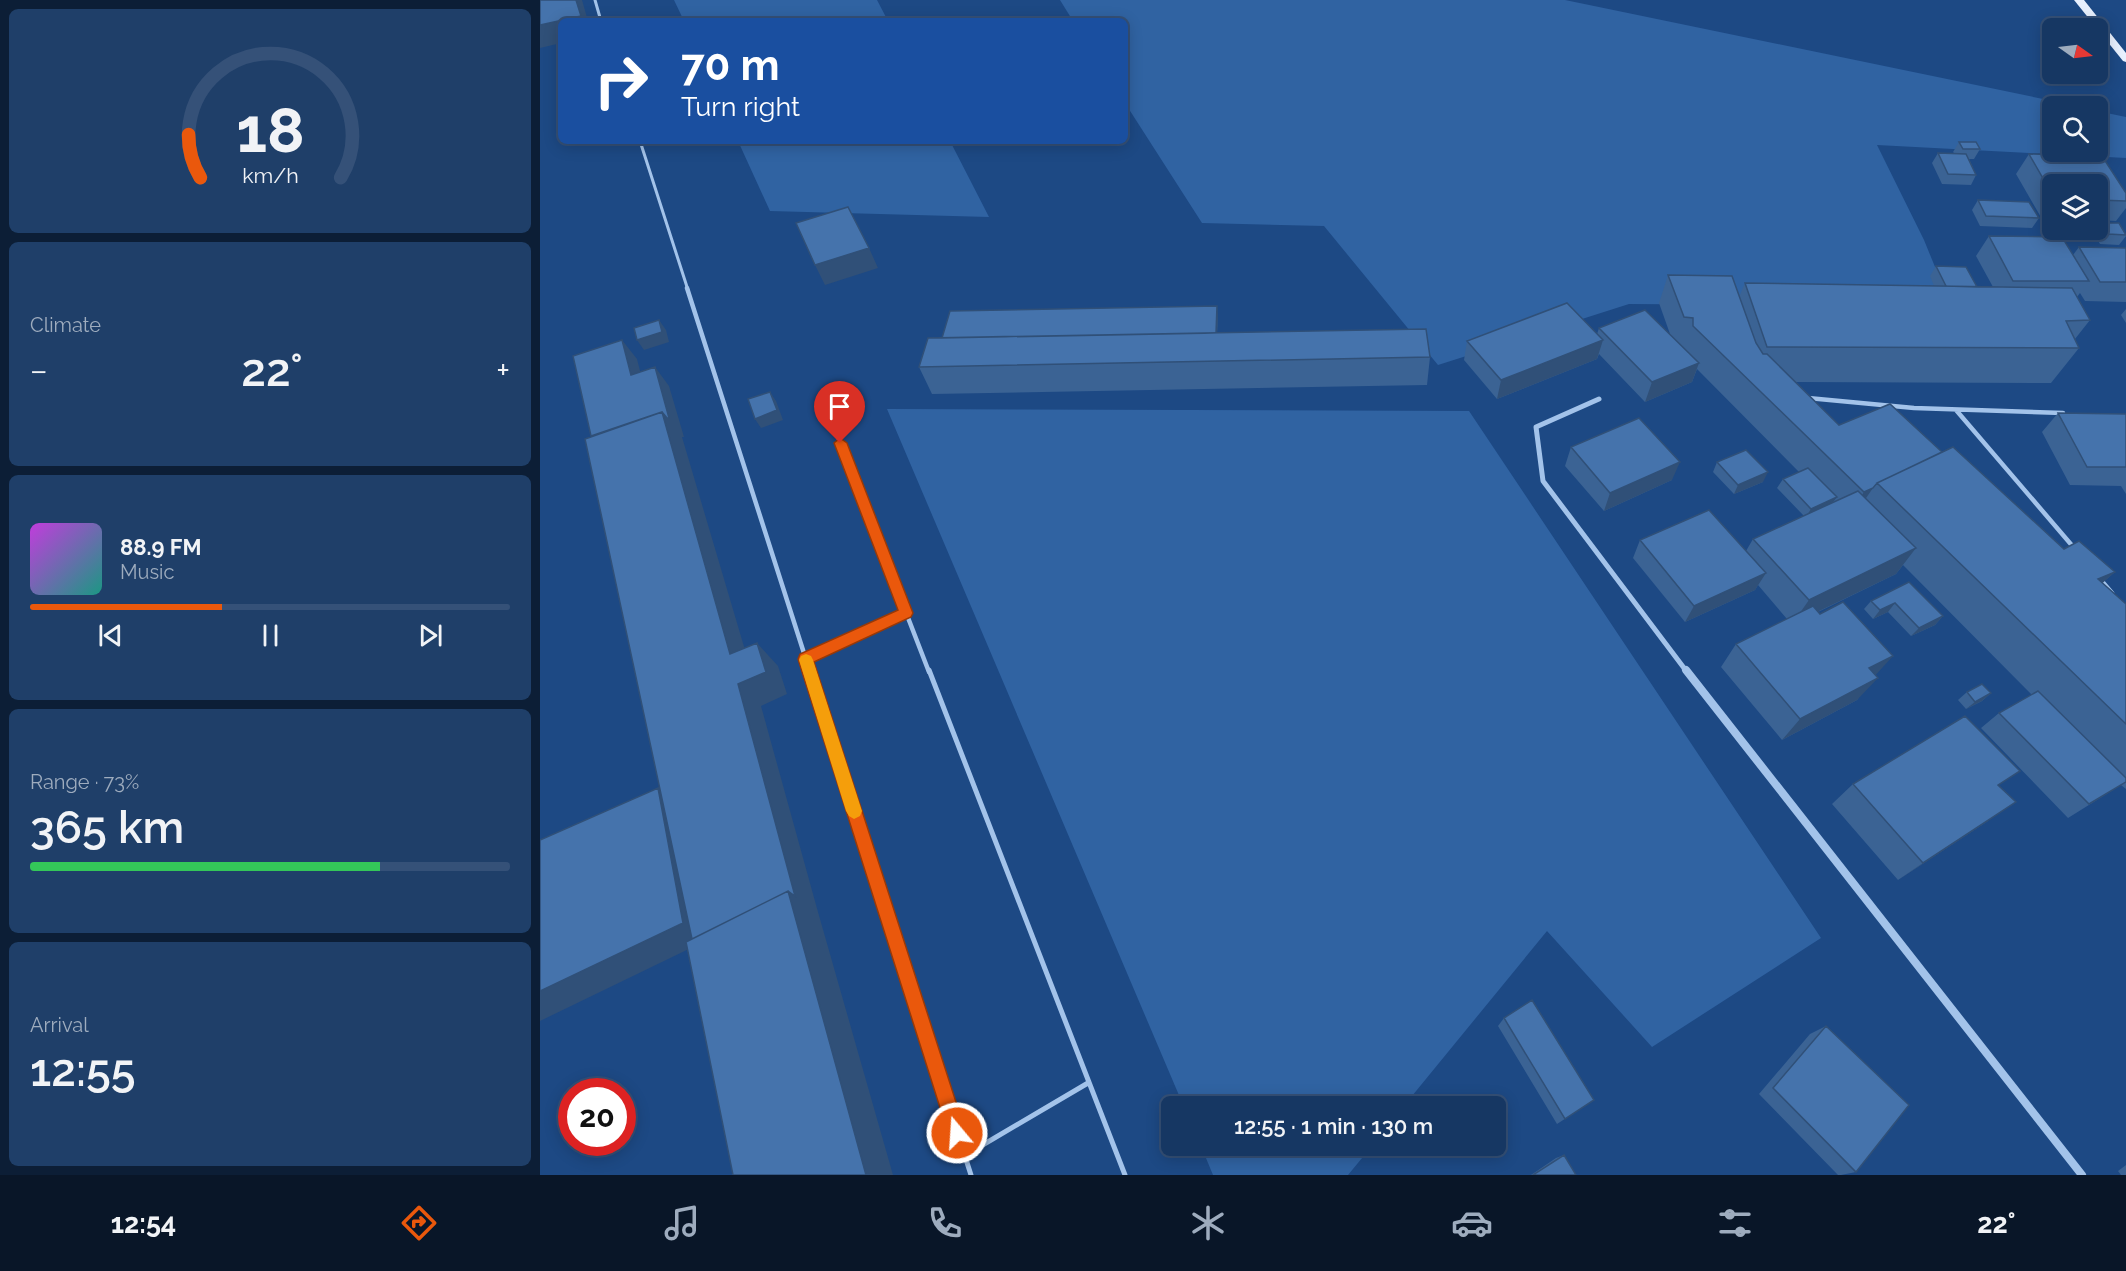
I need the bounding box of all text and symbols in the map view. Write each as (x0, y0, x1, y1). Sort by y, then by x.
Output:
north arrow (2042, 18, 2108, 84)
map controls (2042, 18, 2108, 240)
text: 70 m (681, 41, 780, 90)
icon: right (582, 42, 660, 120)
text: Turn right (681, 91, 800, 122)
text: 18 (236, 93, 304, 167)
button: search (2042, 96, 2108, 162)
text: km/h (242, 163, 298, 188)
button: layers (2042, 174, 2108, 240)
text: Climate (30, 313, 101, 337)
text: 22° (241, 344, 303, 397)
text: − (30, 351, 48, 390)
text: + (496, 351, 510, 390)
pin (814, 381, 865, 443)
icon: arrive (823, 390, 856, 423)
text: 88.9 FM (120, 534, 201, 560)
text: Music (120, 560, 174, 584)
icon: previous (94, 619, 127, 652)
icon: pause (254, 619, 287, 652)
icon: next (414, 619, 447, 652)
text: Range · 73% (30, 770, 139, 794)
text: 365 km (30, 801, 184, 854)
text: Arrival (30, 1013, 89, 1037)
text: 12:55 (30, 1044, 136, 1097)
speed limit sign: 20 (558, 1078, 636, 1156)
position arrow (925, 1101, 989, 1165)
text: 12:55 · 1 min · 130 m (1234, 1113, 1433, 1139)
icon: directions (398, 1202, 440, 1244)
icon: music (661, 1202, 703, 1244)
icon: phone (924, 1202, 966, 1244)
icon: climate (1187, 1202, 1229, 1244)
icon: car (1451, 1202, 1493, 1244)
icon: filters (1714, 1202, 1756, 1244)
text: 12:54 (111, 1208, 176, 1239)
text: 22° (1977, 1208, 2015, 1239)

